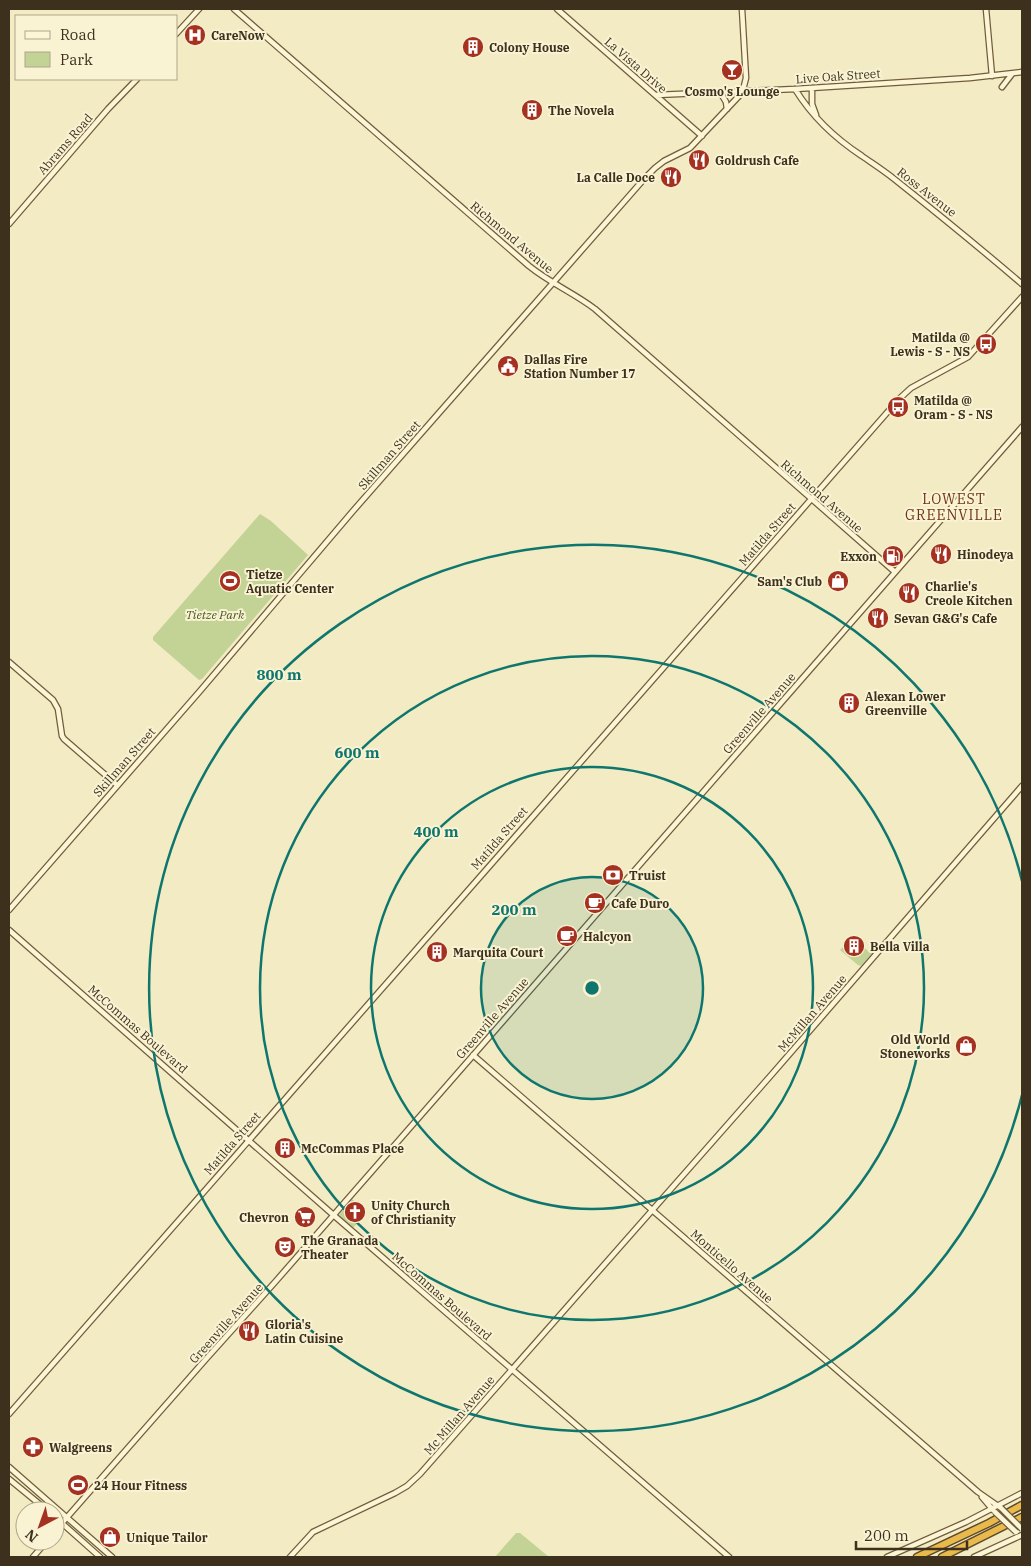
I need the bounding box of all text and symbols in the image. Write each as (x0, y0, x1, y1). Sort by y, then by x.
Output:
legend (15, 15, 178, 80)
hospital icon: CareNow (183, 23, 207, 47)
text: Road (60, 25, 96, 44)
place label: CareNow (211, 28, 265, 43)
street label: La Vista Drive (602, 34, 670, 96)
building icon: Colony House (461, 35, 485, 59)
place label: Colony House (489, 40, 570, 55)
text: Park (60, 50, 93, 69)
bar icon: Cosmo's Lounge (720, 58, 744, 82)
street label: Live Oak Street (795, 66, 881, 86)
place label: Cosmo's Lounge (684, 84, 780, 99)
building icon: The Novela (520, 98, 544, 122)
place label: The Novela (548, 103, 614, 118)
street label: Abrams Road (34, 110, 96, 178)
restaurant icon: Goldrush Cafe (687, 148, 711, 172)
place label: Goldrush Cafe (715, 153, 799, 168)
street label: Ross Avenue (894, 164, 960, 220)
restaurant icon: La Calle Doce (659, 165, 683, 189)
place label: La Calle Doce (576, 170, 655, 185)
street label: Richmond Avenue (467, 198, 557, 276)
place label: Matilda @ Lewis - S - NS (890, 330, 970, 359)
bus stop icon: Matilda @ Lewis - S - NS (974, 332, 998, 356)
place label: Dallas Fire Station Number 17 (524, 352, 636, 381)
public building icon: Dallas Fire Station Number 17 (496, 354, 520, 378)
place label: Matilda @ Oram - S - NS (914, 393, 993, 422)
bus stop icon: Matilda @ Oram - S - NS (886, 395, 910, 419)
street label: Skillman Street (355, 417, 423, 493)
street label: Richmond Avenue (778, 456, 866, 536)
district label: LOWEST GREENVILLE (905, 490, 1003, 524)
street label: Matilda Street (735, 499, 799, 569)
restaurant icon: Hinodeya (929, 542, 953, 566)
fuel station icon: Exxon (881, 544, 905, 568)
place label: Hinodeya (957, 547, 1014, 562)
place label: Exxon (840, 549, 877, 564)
place label: Tietze Aquatic Center (246, 567, 334, 596)
sports icon: Tietze Aquatic Center (218, 569, 242, 593)
shop icon: Sam's Club (826, 569, 850, 593)
place label: Sam's Club (757, 574, 822, 589)
place label: Charlie's Creole Kitchen (925, 579, 1013, 608)
restaurant icon: Charlie's Creole Kitchen (897, 581, 921, 605)
restaurant icon: Sevan G&G's Cafe (866, 606, 890, 630)
park label: Tietze Park (186, 607, 245, 622)
place label: Sevan G&G's Cafe (894, 611, 997, 626)
text: 800 m (256, 665, 302, 684)
street label: Greenville Avenue (720, 669, 798, 757)
place label: Alexan Lower Greenville (865, 689, 946, 718)
building icon: Alexan Lower Greenville (837, 691, 861, 715)
street label: Skillman Street (90, 724, 158, 800)
text: 600 m (334, 743, 380, 762)
street label: Matilda Street (467, 803, 531, 873)
text: 400 m (413, 822, 459, 841)
bank icon: Truist (601, 863, 625, 887)
place label: Truist (629, 868, 666, 883)
cafe icon: Cafe Duro (583, 891, 607, 915)
place label: Cafe Duro (611, 896, 669, 911)
text: 200 m (491, 900, 537, 919)
cafe icon: Halcyon (555, 924, 579, 948)
place label: Halcyon (583, 929, 631, 944)
building icon: Bella Villa (842, 934, 866, 958)
place label: Bella Villa (870, 939, 930, 954)
building icon: Marquita Court (425, 940, 449, 964)
place label: Marquita Court (453, 945, 544, 960)
street label: McMillan Avenue (774, 971, 850, 1055)
street label: Greenville Avenue (453, 974, 531, 1062)
centre of rings (583, 979, 601, 997)
street label: McCommas Boulevard (85, 982, 191, 1076)
place label: Old World Stoneworks (880, 1032, 950, 1061)
shop icon: Old World Stoneworks (954, 1034, 978, 1058)
street label: Matilda Street (200, 1108, 264, 1178)
building icon: McCommas Place (273, 1136, 297, 1160)
place label: McCommas Place (301, 1141, 404, 1156)
place label: Unity Church of Christianity (371, 1198, 456, 1227)
church icon: Unity Church of Christianity (343, 1200, 367, 1224)
supermarket icon: Chevron (293, 1205, 317, 1229)
place label: Chevron (239, 1210, 289, 1225)
street label: Monticello Avenue (688, 1226, 776, 1306)
place label: The Granada Theater (301, 1233, 378, 1262)
theatre icon: The Granada Theater (273, 1235, 297, 1259)
street label: McCommas Boulevard (389, 1249, 495, 1343)
street label: Greenville Avenue (186, 1280, 266, 1366)
place label: Gloria's Latin Cuisine (265, 1317, 344, 1346)
restaurant icon: Gloria's Latin Cuisine (237, 1319, 261, 1343)
street label: Mc Millan Avenue (421, 1372, 497, 1458)
pharmacy icon: Walgreens (21, 1435, 45, 1459)
place label: Walgreens (49, 1440, 112, 1455)
sports icon: 24 Hour Fitness (66, 1473, 90, 1497)
place label: 24 Hour Fitness (94, 1478, 187, 1493)
north arrow (15, 1501, 65, 1551)
scale bar (856, 1518, 967, 1550)
text: N (21, 1525, 42, 1546)
shop icon: Unique Tailor (98, 1525, 122, 1549)
text: 200 m (864, 1526, 909, 1545)
place label: Unique Tailor (126, 1530, 208, 1545)

